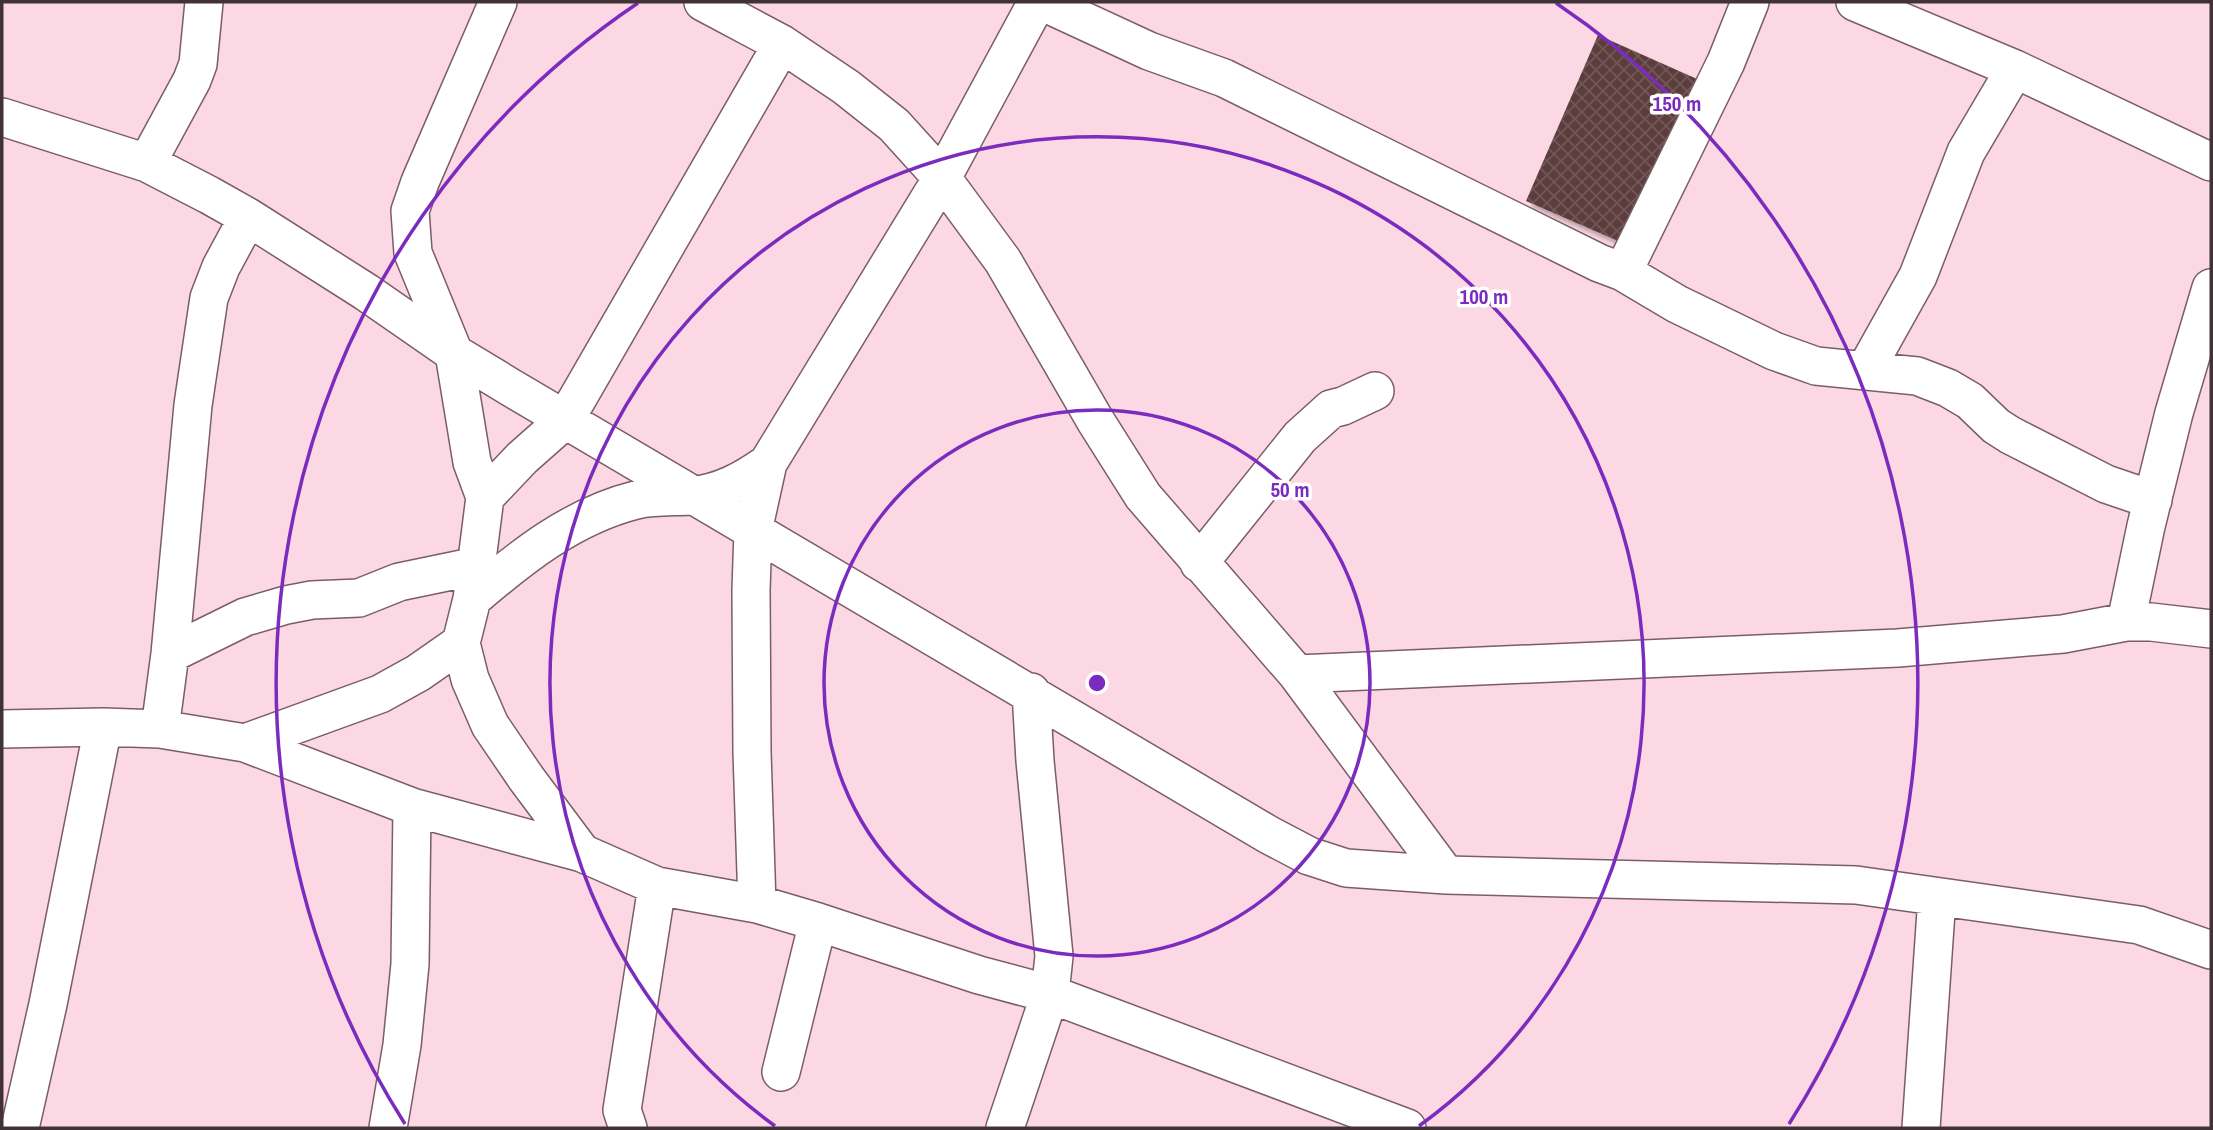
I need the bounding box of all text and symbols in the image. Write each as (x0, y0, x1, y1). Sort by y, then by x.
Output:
text: 150 m (1653, 89, 1701, 118)
text: 100 m (1460, 282, 1508, 311)
text: 50 m (1270, 475, 1310, 504)
centre of rings (1085, 671, 1109, 695)

